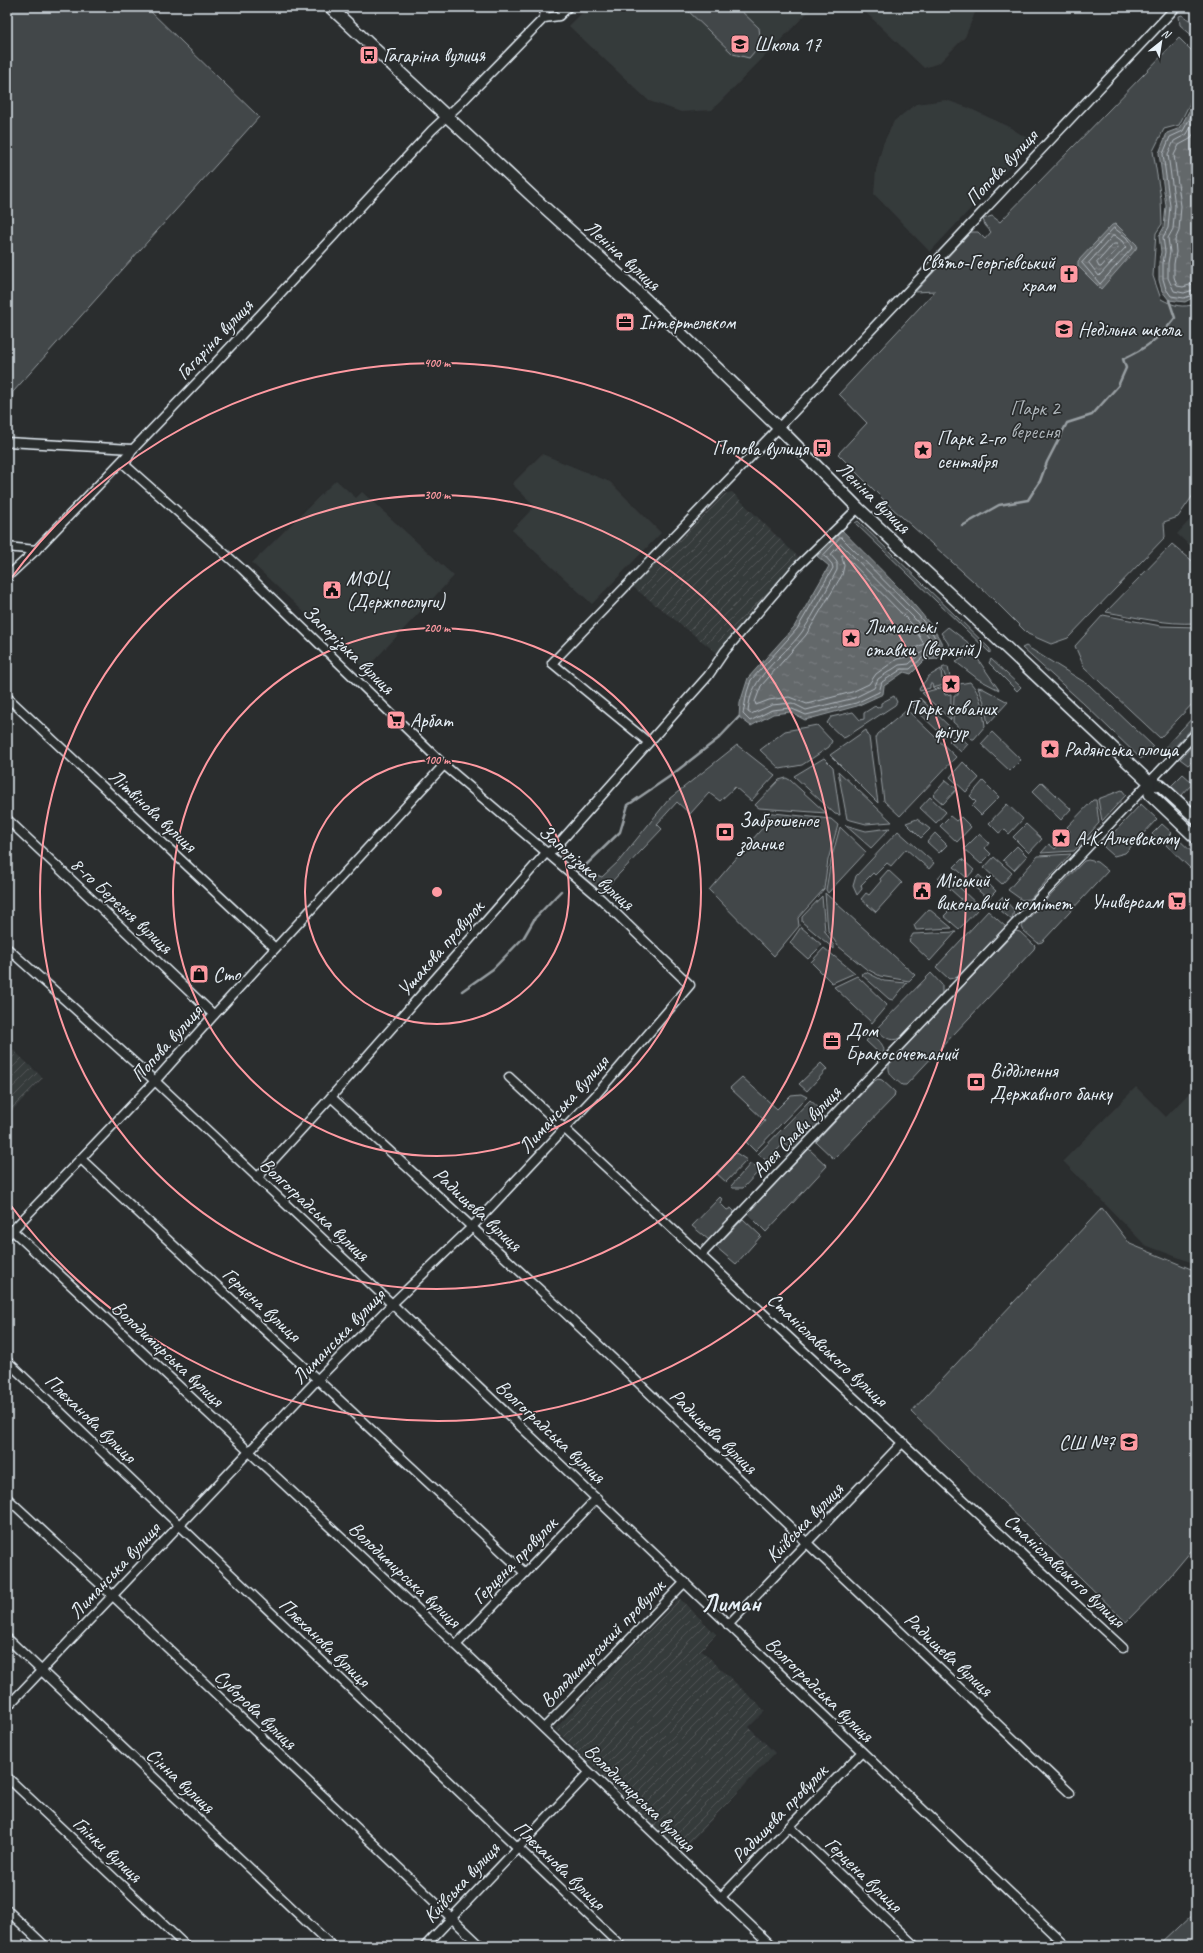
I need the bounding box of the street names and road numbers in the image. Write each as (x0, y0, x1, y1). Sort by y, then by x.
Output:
street label: Попова вулиця (960, 122, 1044, 211)
street label: Леніна вулиця (579, 215, 666, 296)
street label: Гагаріна вулиця (170, 293, 259, 385)
street label: Леніна вулиця (831, 456, 917, 539)
street label: Запорізька вулиця (297, 599, 401, 701)
street label: Літвінова вулиця (104, 763, 203, 858)
street label: Запорізька вулиця (533, 819, 640, 917)
street label: 8-го Березня вулиця (65, 852, 179, 960)
street label: Ушакова провулок (392, 894, 490, 1002)
street label: Попова вулиця (125, 998, 209, 1087)
street label: Лиманська вулиця (513, 1049, 615, 1159)
street label: Алея Слави вулиця (746, 1080, 847, 1182)
street label: Волгоградська вулиця (254, 1152, 375, 1267)
street label: Радищева вулиця (428, 1162, 528, 1257)
street label: Герцена вулиця (217, 1262, 308, 1348)
street label: Лиманська вулиця (286, 1282, 392, 1389)
street label: Станіславського вулиця (762, 1287, 895, 1413)
street label: Володимирська вулиця (106, 1295, 230, 1413)
street label: Плєханова вулиця (40, 1368, 143, 1470)
street label: Волгоградська вулиця (490, 1374, 611, 1489)
street label: Радищева вулиця (665, 1383, 763, 1480)
street label: Київська вулиця (760, 1477, 849, 1568)
street label: Станіславського вулиця (999, 1508, 1132, 1634)
street label: Герцена провулок (466, 1510, 564, 1609)
street label: Лиманська вулиця (63, 1515, 167, 1624)
street label: Володимирська вулиця (343, 1516, 467, 1634)
street label: Володимирський провулок (535, 1573, 671, 1713)
street label: Плєханова вулиця (274, 1592, 377, 1694)
street label: Радищева вулиця (899, 1607, 999, 1702)
street label: Волгоградська вулиця (760, 1631, 880, 1748)
street label: Суворова вулиця (209, 1664, 303, 1755)
street label: Володимирська вулиця (579, 1738, 702, 1858)
street label: Сінна вулиця (141, 1742, 221, 1819)
street label: Радищева провулок (726, 1758, 834, 1868)
street label: Глінки вулиця (68, 1811, 148, 1888)
street label: Плєханова вулиця (509, 1815, 612, 1917)
street label: Герцена вулиця (820, 1831, 909, 1919)
street label: Київська вулиця (418, 1836, 506, 1928)

